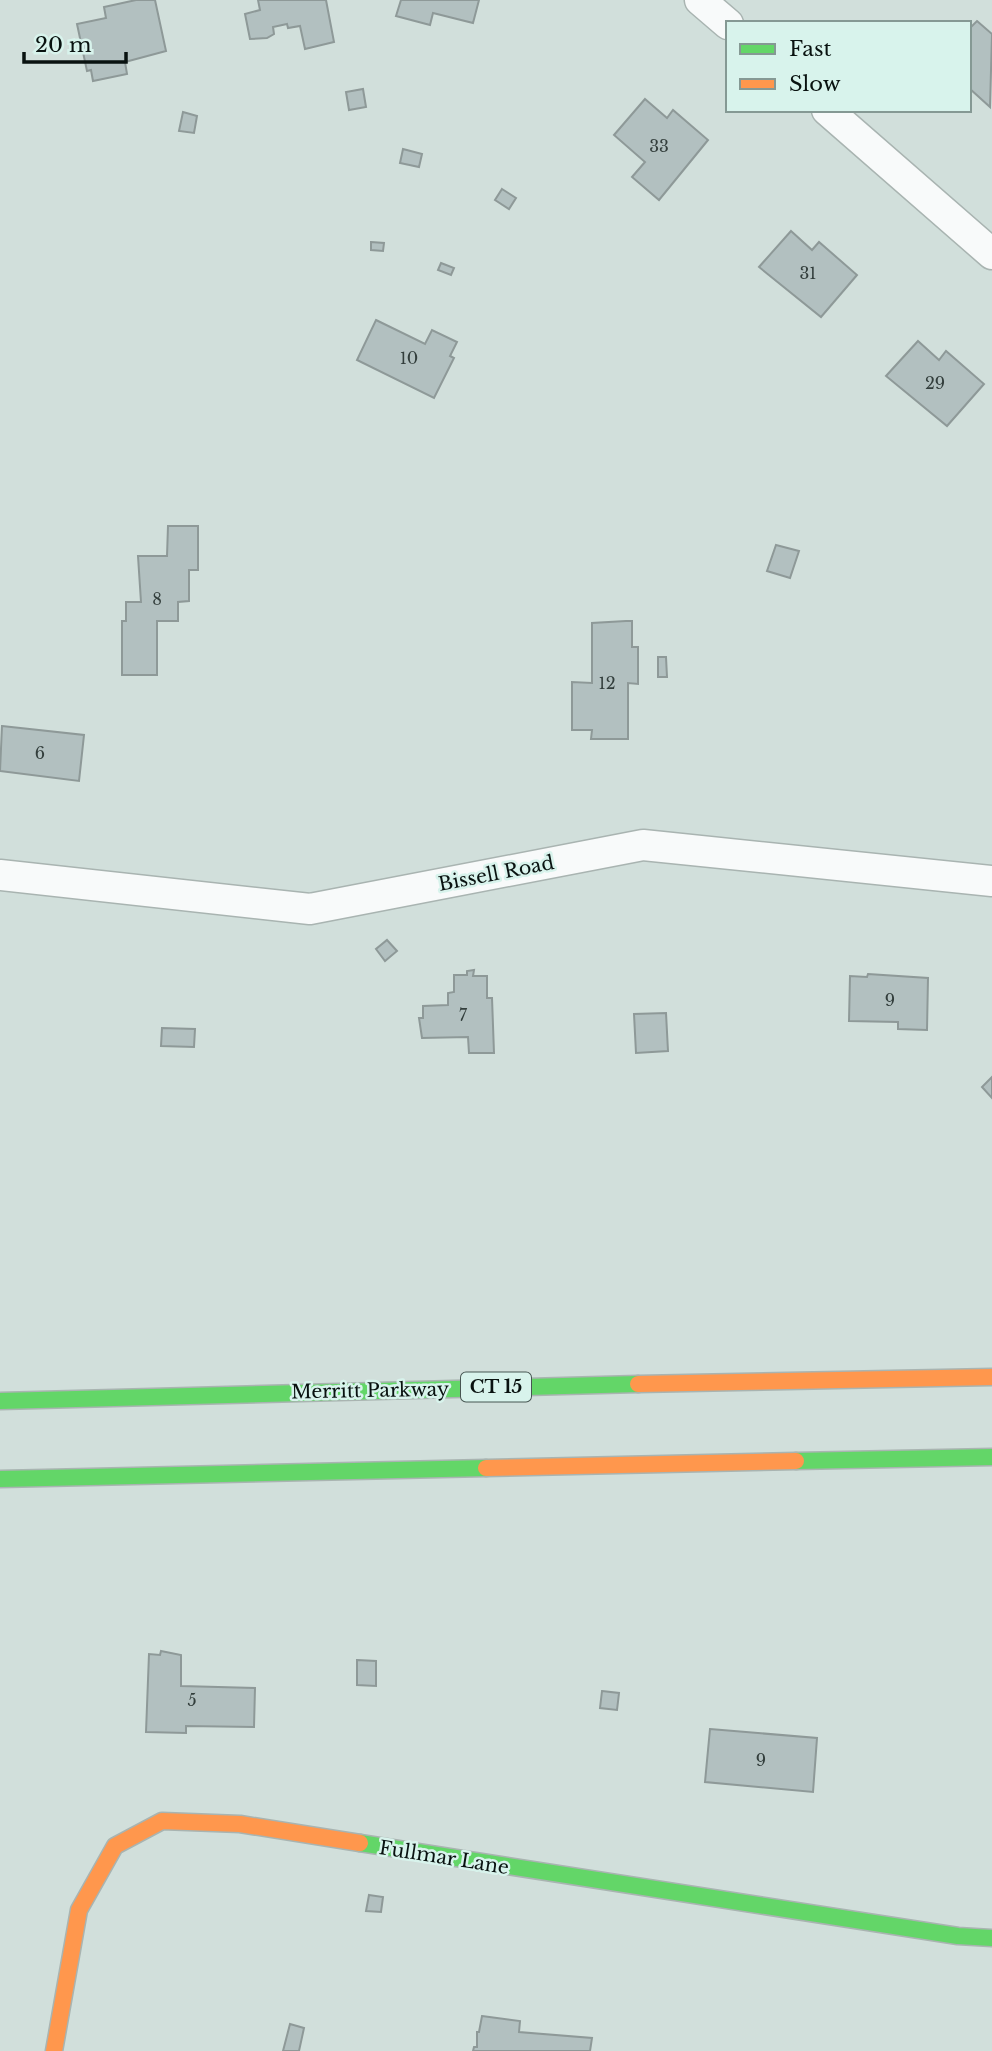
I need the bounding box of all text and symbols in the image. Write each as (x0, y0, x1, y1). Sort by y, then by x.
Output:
scale bar (24, 21, 126, 65)
legend (726, 21, 971, 112)
text: 20 m (35, 32, 92, 58)
text: Fast (789, 36, 831, 62)
text: Slow (789, 71, 841, 97)
house number: 33 (649, 136, 669, 156)
house number: 31 (800, 263, 817, 283)
house number: 10 (400, 348, 418, 368)
house number: 29 (925, 373, 945, 393)
house number: 8 (152, 589, 162, 609)
house number: 12 (599, 673, 616, 693)
house number: 6 (35, 743, 45, 763)
street label: Bissell Road (436, 851, 556, 896)
house number: 9 (885, 990, 895, 1010)
house number: 7 (459, 1005, 468, 1025)
road number: CT 15 (461, 1372, 531, 1402)
street label: Merritt Parkway (291, 1378, 449, 1403)
house number: 5 (187, 1690, 197, 1710)
house number: 9 (756, 1750, 766, 1770)
street label: Fullmar Lane (377, 1836, 510, 1879)

